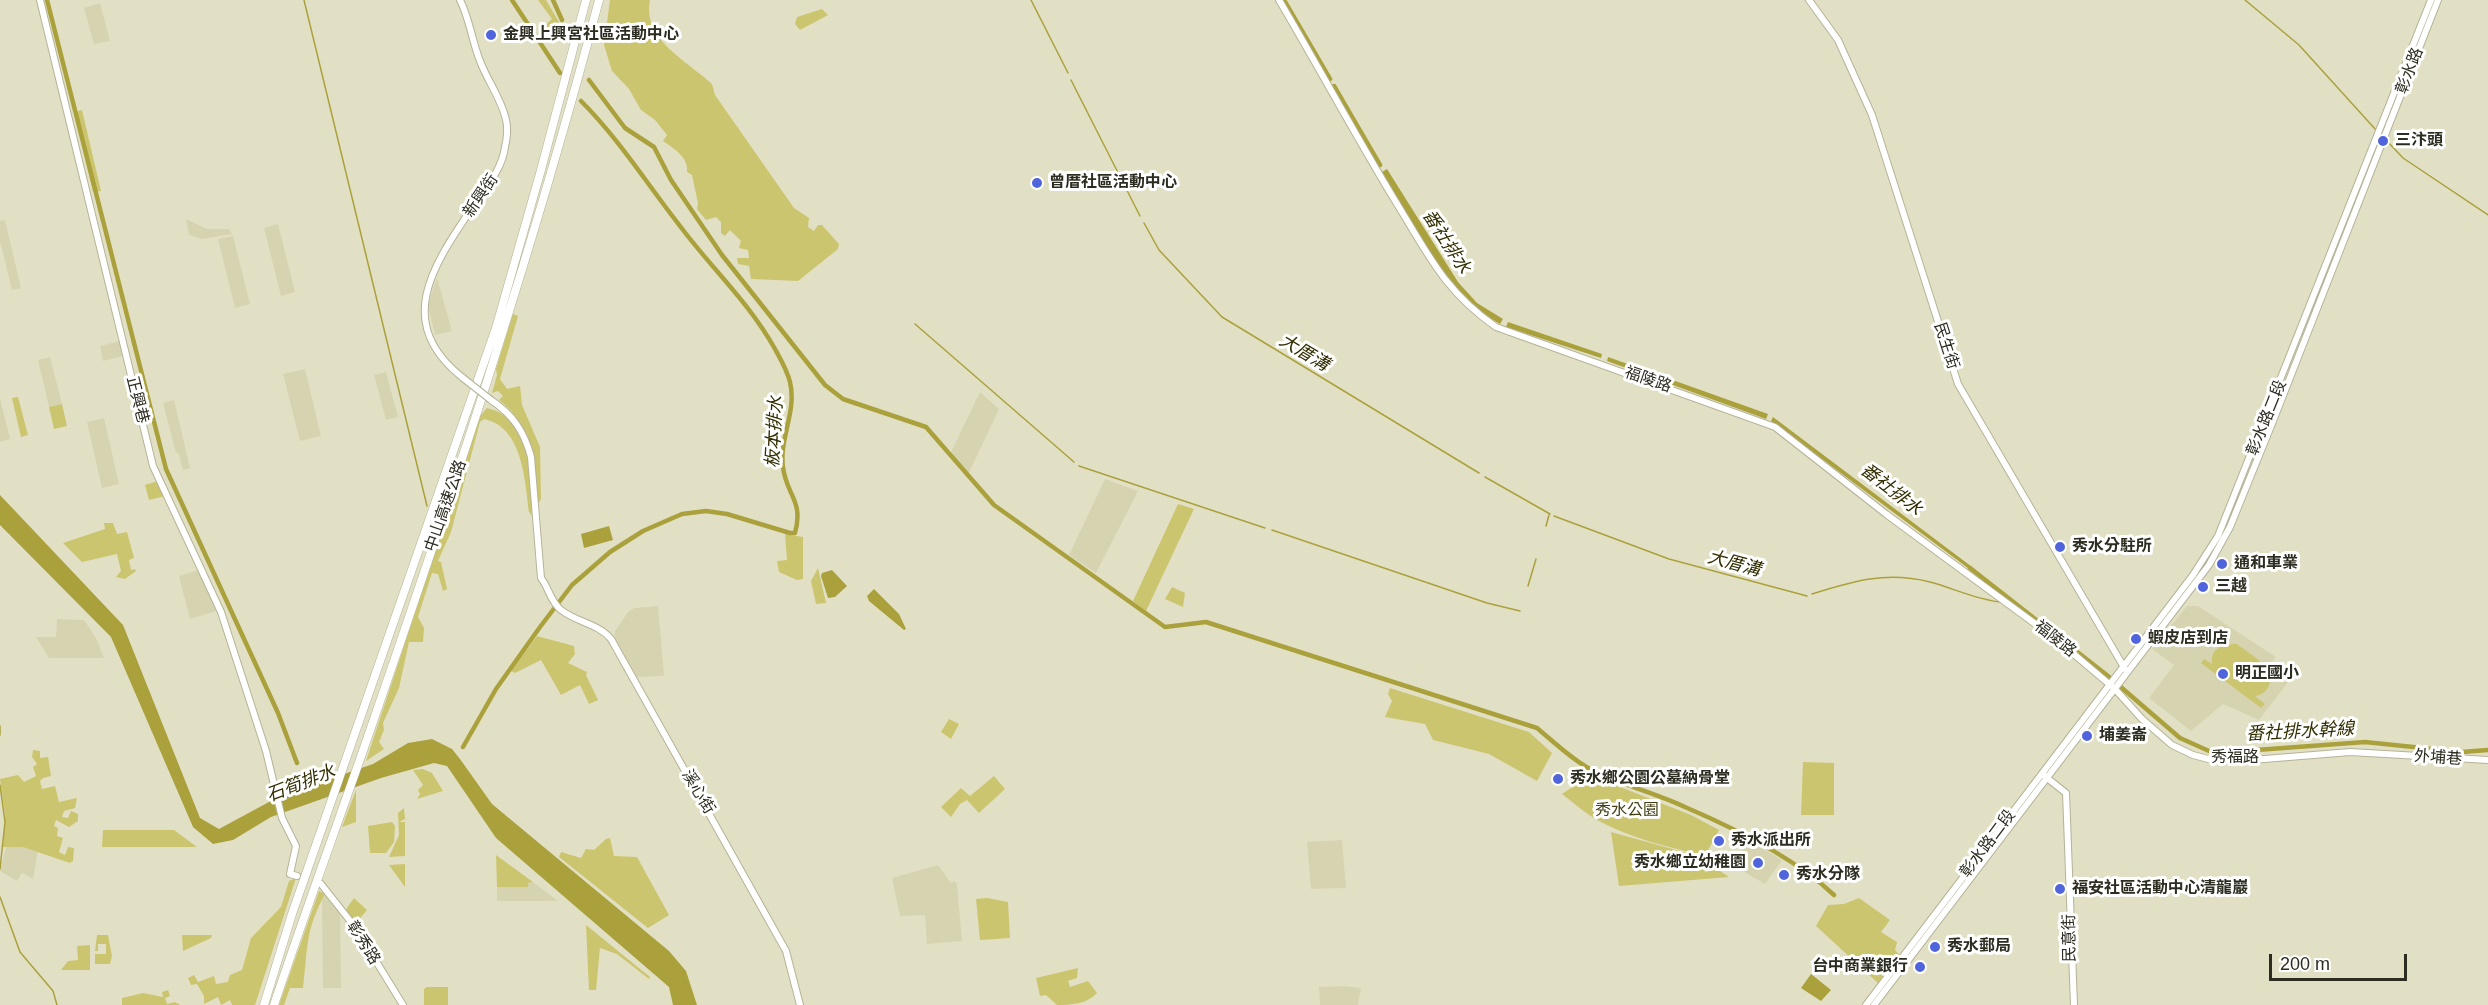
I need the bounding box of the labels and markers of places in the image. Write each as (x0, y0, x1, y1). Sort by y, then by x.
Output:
place label: 金興上興宮社區活動中心 (503, 25, 679, 45)
marker: 金興上興宮社區活動中心 (484, 28, 498, 42)
place label: 三汴頭 (2395, 131, 2443, 151)
marker: 三汴頭 (2376, 134, 2390, 148)
place label: 曾厝社區活動中心 (1049, 173, 1177, 193)
marker: 曾厝社區活動中心 (1030, 176, 1044, 190)
place label: 秀水分駐所 (2072, 537, 2152, 557)
marker: 秀水分駐所 (2053, 540, 2067, 554)
place label: 通和車業 (2234, 554, 2298, 574)
marker: 通和車業 (2215, 557, 2229, 571)
place label: 三越 (2215, 577, 2247, 597)
marker: 三越 (2196, 580, 2210, 594)
place label: 蝦皮店到店 (2148, 629, 2228, 649)
marker: 蝦皮店到店 (2129, 632, 2143, 646)
place label: 明正國小 (2235, 664, 2299, 684)
marker: 明正國小 (2216, 667, 2230, 681)
place label: 埔姜崙 (2099, 726, 2147, 746)
marker: 埔姜崙 (2080, 729, 2094, 743)
place label: 秀水鄉公園公墓納骨堂 (1570, 769, 1730, 789)
marker: 秀水鄉公園公墓納骨堂 (1551, 772, 1565, 786)
place label: 秀水派出所 (1731, 831, 1811, 851)
marker: 秀水派出所 (1712, 834, 1726, 848)
place label: 秀水鄉立幼稚園 (1634, 853, 1746, 873)
marker: 秀水鄉立幼稚園 (1751, 856, 1765, 870)
place label: 秀水分隊 (1796, 865, 1860, 885)
marker: 秀水分隊 (1777, 868, 1791, 882)
place label: 福安社區活動中心清龍巖 (2072, 879, 2248, 899)
marker: 福安社區活動中心清龍巖 (2053, 882, 2067, 896)
place label: 秀水郵局 (1947, 937, 2011, 957)
marker: 秀水郵局 (1928, 940, 1942, 954)
place label: 台中商業銀行 (1812, 957, 1908, 977)
marker: 台中商業銀行 (1913, 960, 1927, 974)

